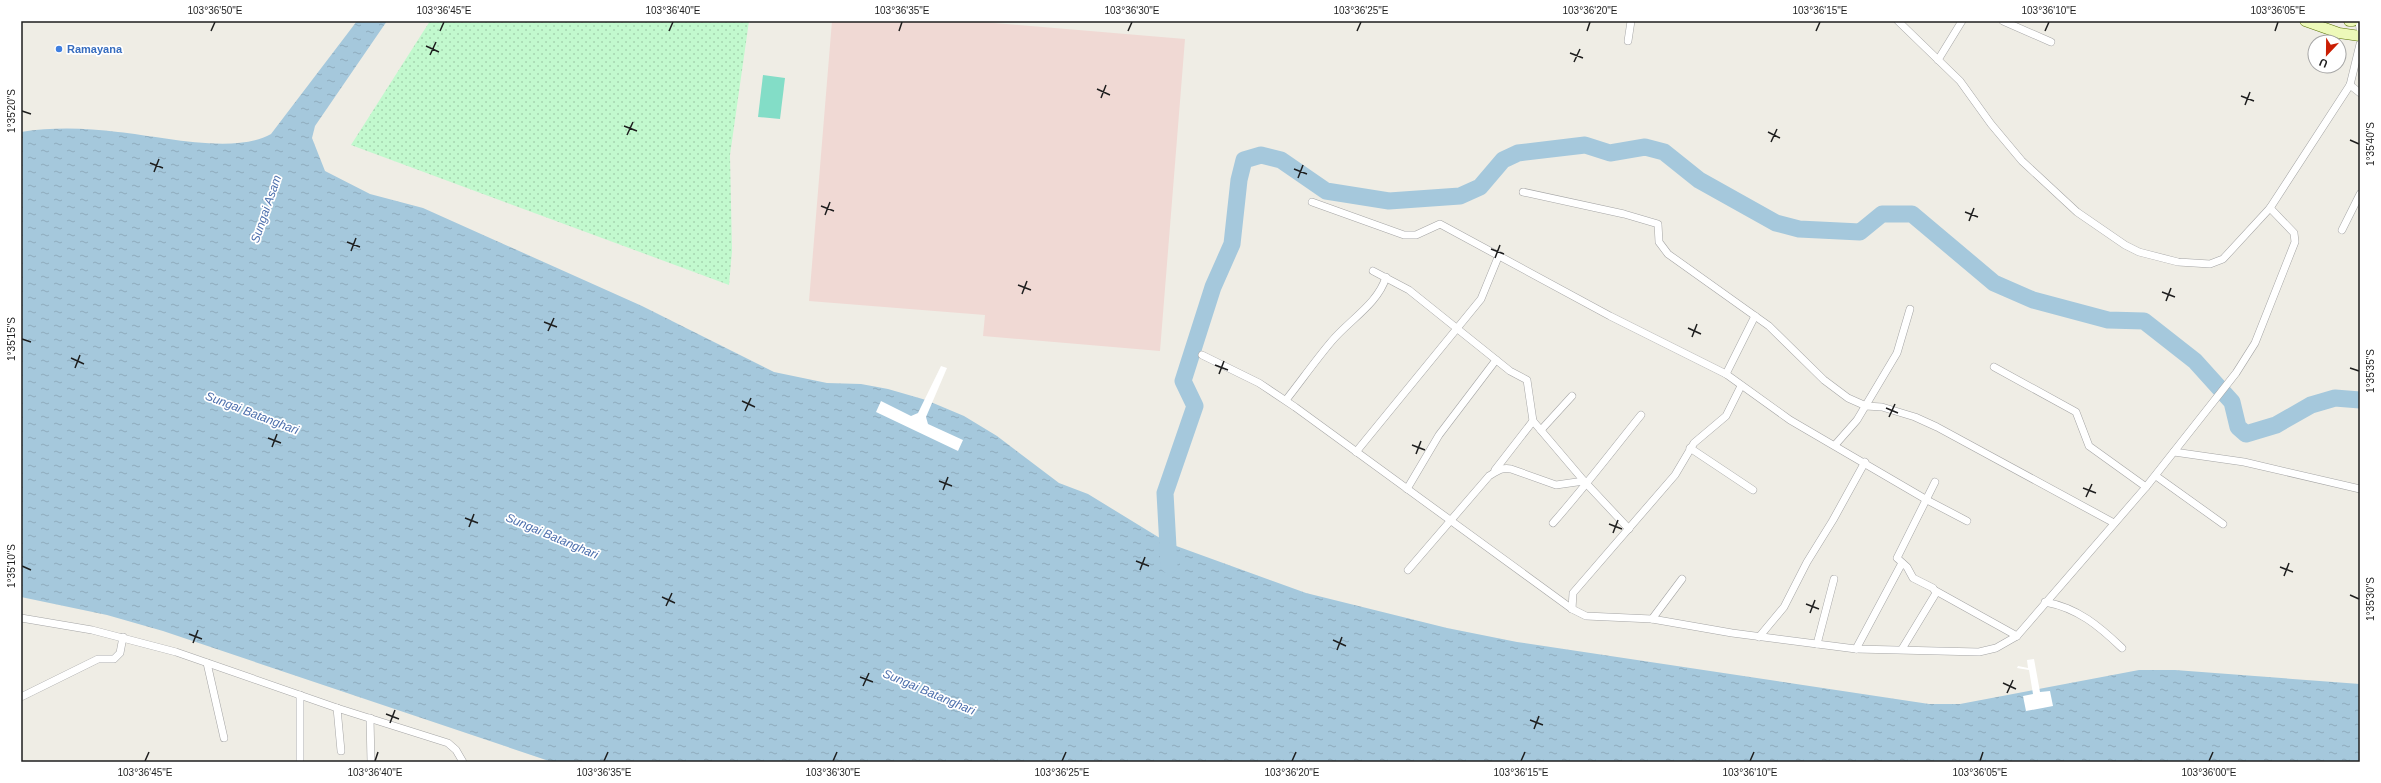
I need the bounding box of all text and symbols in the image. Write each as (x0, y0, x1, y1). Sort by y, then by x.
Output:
text: 103°36'50"E (187, 5, 243, 16)
text: 103°36'45"E (416, 5, 472, 16)
text: 103°36'40"E (645, 5, 701, 16)
text: 103°36'35"E (874, 5, 930, 16)
text: 103°36'30"E (1104, 5, 1160, 16)
text: 103°36'25"E (1333, 5, 1389, 16)
text: 103°36'20"E (1562, 5, 1618, 16)
text: 103°36'15"E (1792, 5, 1848, 16)
text: 103°36'10"E (2021, 5, 2077, 16)
text: 103°36'05"E (2250, 5, 2306, 16)
north arrow (2307, 34, 2347, 74)
place label: Ramayana (67, 43, 123, 55)
marker: Ramayana (54, 44, 64, 54)
text: U (2317, 56, 2329, 70)
text: 1°35'20"S (6, 89, 17, 133)
text: 1°35'40"S (2365, 122, 2376, 166)
water label: Sungai Asam (248, 173, 284, 245)
text: 1°35'15"S (6, 317, 17, 361)
text: 1°35'35"S (2365, 349, 2376, 393)
water label: Sungai Batanghari (203, 389, 301, 437)
water label: Sungai Batanghari (504, 510, 600, 562)
text: 1°35'10"S (6, 544, 17, 588)
text: 1°35'30"S (2365, 577, 2376, 621)
water label: Sungai Batanghari (881, 666, 977, 718)
text: 103°36'45"E (117, 767, 173, 778)
text: 103°36'40"E (347, 767, 403, 778)
text: 103°36'35"E (576, 767, 632, 778)
text: 103°36'30"E (805, 767, 861, 778)
text: 103°36'25"E (1034, 767, 1090, 778)
text: 103°36'20"E (1264, 767, 1320, 778)
text: 103°36'15"E (1493, 767, 1549, 778)
text: 103°36'10"E (1722, 767, 1778, 778)
text: 103°36'05"E (1952, 767, 2008, 778)
text: 103°36'00"E (2181, 767, 2237, 778)

